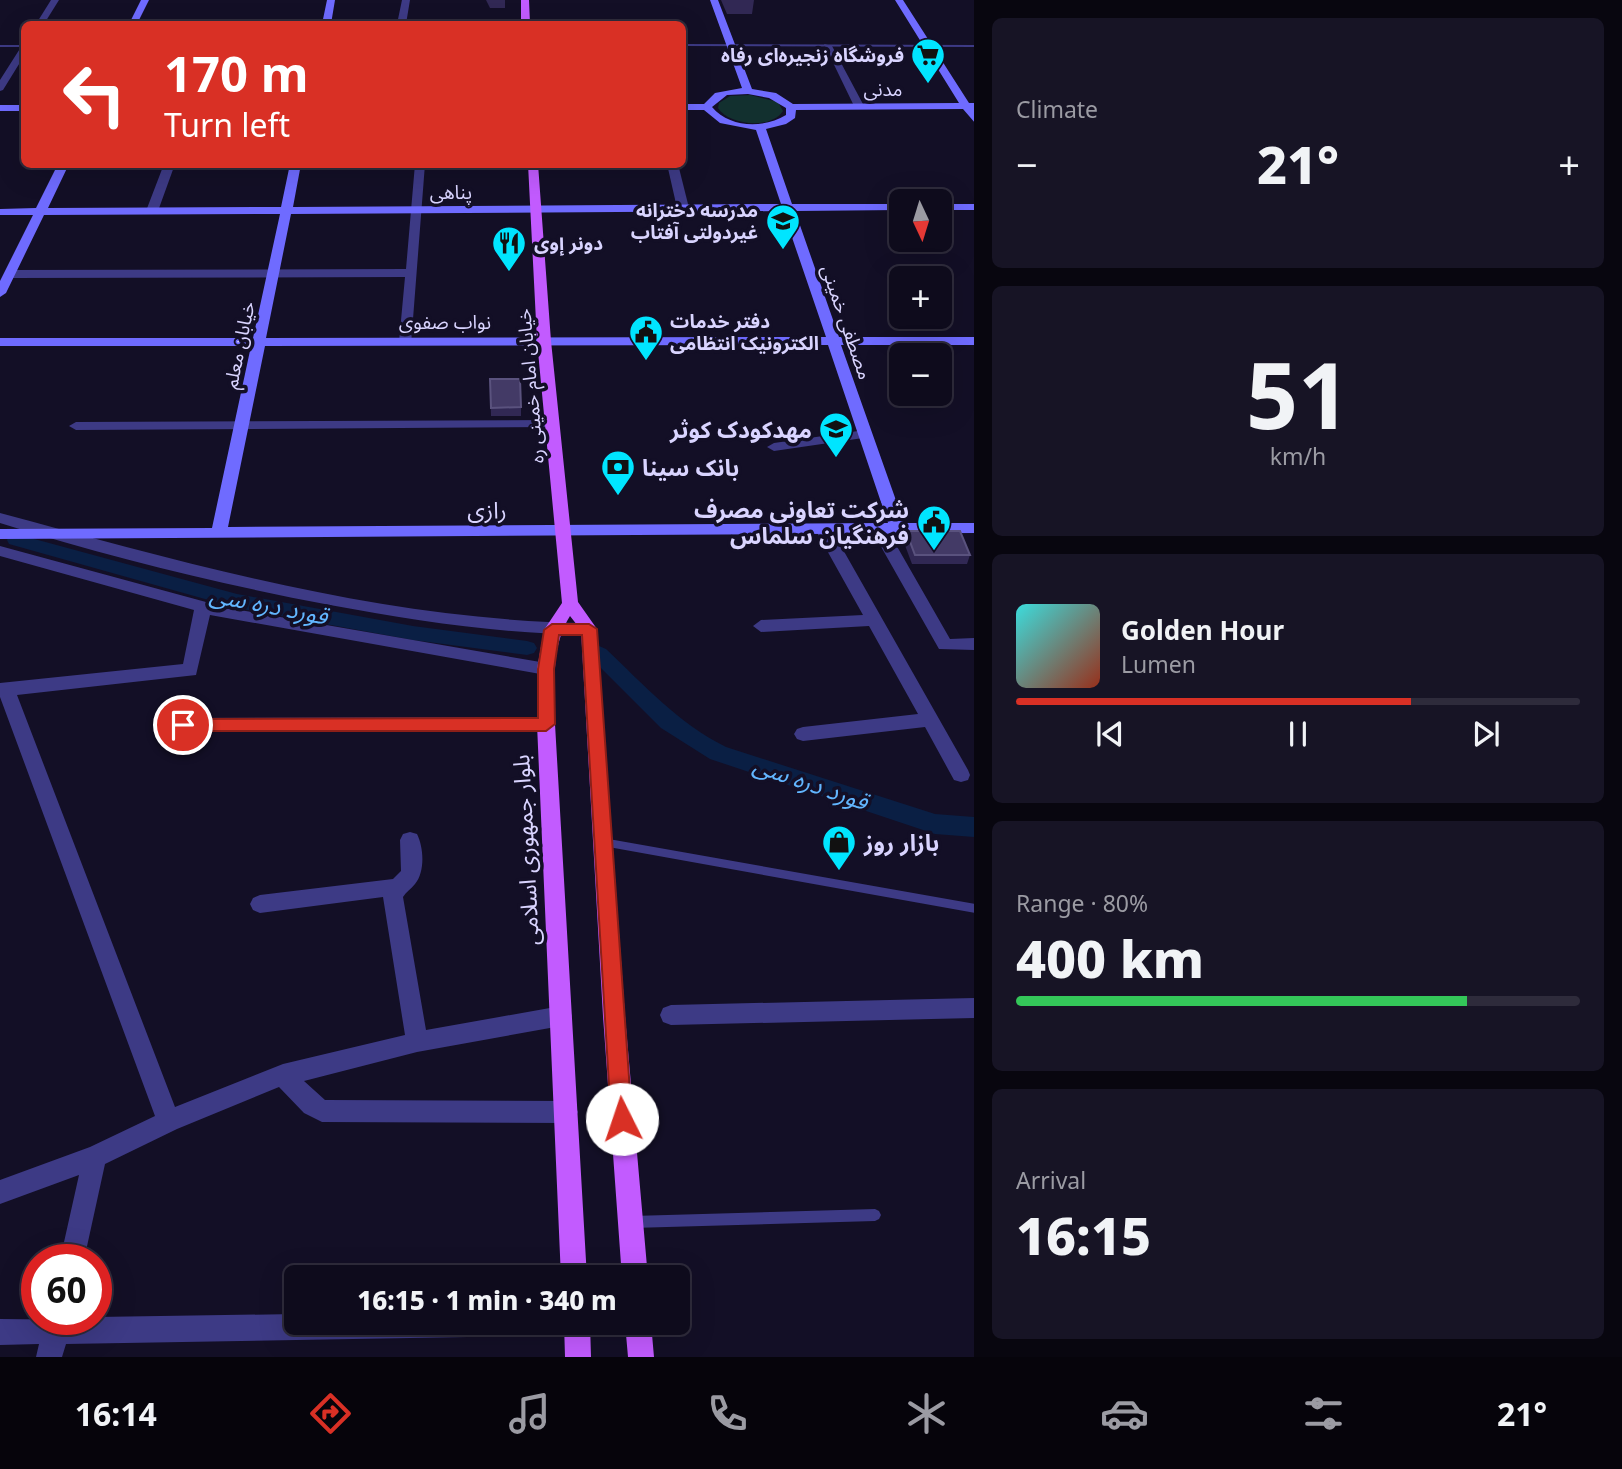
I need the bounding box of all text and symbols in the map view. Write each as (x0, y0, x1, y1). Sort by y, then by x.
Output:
supermarket icon: فروشگاه زنجیره‌ای رفاه (909, 36, 947, 85)
text: 170 m (164, 40, 309, 106)
place label: فروشگاه زنجیره‌ای رفاه (721, 42, 904, 68)
icon: left (49, 49, 140, 140)
street label: مدنی (863, 76, 903, 102)
text: Climate (1016, 93, 1098, 125)
text: Turn left (164, 103, 290, 146)
text: 21° (1257, 128, 1339, 199)
text: − (1016, 138, 1038, 190)
text: + (1558, 138, 1580, 190)
street label: پناهی (430, 179, 472, 205)
north arrow (889, 189, 952, 252)
map controls (889, 189, 952, 406)
place label: مدرسه دخترانه غیردولتی آفتاب (631, 197, 758, 245)
school or university icon: مدرسه دخترانه غیردولتی آفتاب (764, 202, 802, 251)
restaurant icon: دونر إوی (490, 224, 528, 273)
place label: دونر إوی (534, 230, 603, 256)
street label: مصطفی خمینی (815, 261, 879, 383)
button: + (889, 266, 952, 329)
street label: خیابان معلم (217, 299, 263, 391)
street label: خیابان امام خمینی ره (510, 307, 552, 464)
place label: دفتر خدمات الکترونیک انتظامی (670, 308, 819, 356)
street label: نواب صفوی (399, 309, 491, 335)
public building icon: دفتر خدمات الکترونیک انتظامی (627, 313, 665, 362)
text: 51 (1246, 332, 1350, 456)
button: − (889, 343, 952, 406)
school or university icon: مهدکودک کوثر (817, 410, 855, 459)
place label: مهدکودک کوثر (669, 413, 812, 445)
text: km/h (1270, 440, 1326, 472)
bank icon: بانک سینا (599, 448, 637, 497)
place label: بانک سینا (642, 451, 739, 483)
street label: رازی (467, 493, 507, 525)
place label: شرکت تعاونی مصرف فرهنگیان سلماس (694, 493, 909, 551)
public building icon: شرکت تعاونی مصرف فرهنگیان سلماس (915, 503, 953, 552)
water label: قورد دره سی (207, 576, 333, 632)
text: Golden Hour (1121, 612, 1284, 648)
text: Lumen (1121, 648, 1196, 680)
pin (153, 695, 213, 755)
icon: arrive (164, 706, 202, 744)
icon: previous (1091, 715, 1129, 753)
icon: pause (1279, 715, 1317, 753)
icon: next (1467, 715, 1505, 753)
water label: قورد دره سی (749, 747, 875, 818)
street label: بلوار جمهوری اسلامی (504, 754, 546, 946)
shop icon: بازار روز (820, 823, 858, 872)
place label: بازار روز (863, 826, 939, 858)
text: Range · 80% (1016, 887, 1148, 919)
text: 400 km (1016, 922, 1204, 993)
position arrow (585, 1082, 659, 1156)
text: Arrival (1016, 1164, 1086, 1196)
text: 16:15 (1016, 1199, 1151, 1270)
speed limit sign: 60 (21, 1244, 112, 1335)
text: 16:15 · 1 min · 340 m (357, 1282, 617, 1318)
icon: directions (306, 1389, 355, 1438)
icon: music (505, 1389, 554, 1438)
icon: phone (703, 1389, 752, 1438)
icon: climate (902, 1389, 951, 1438)
icon: car (1100, 1389, 1149, 1438)
icon: filters (1299, 1389, 1348, 1438)
text: 16:14 (75, 1392, 157, 1435)
text: 21° (1497, 1392, 1547, 1435)

